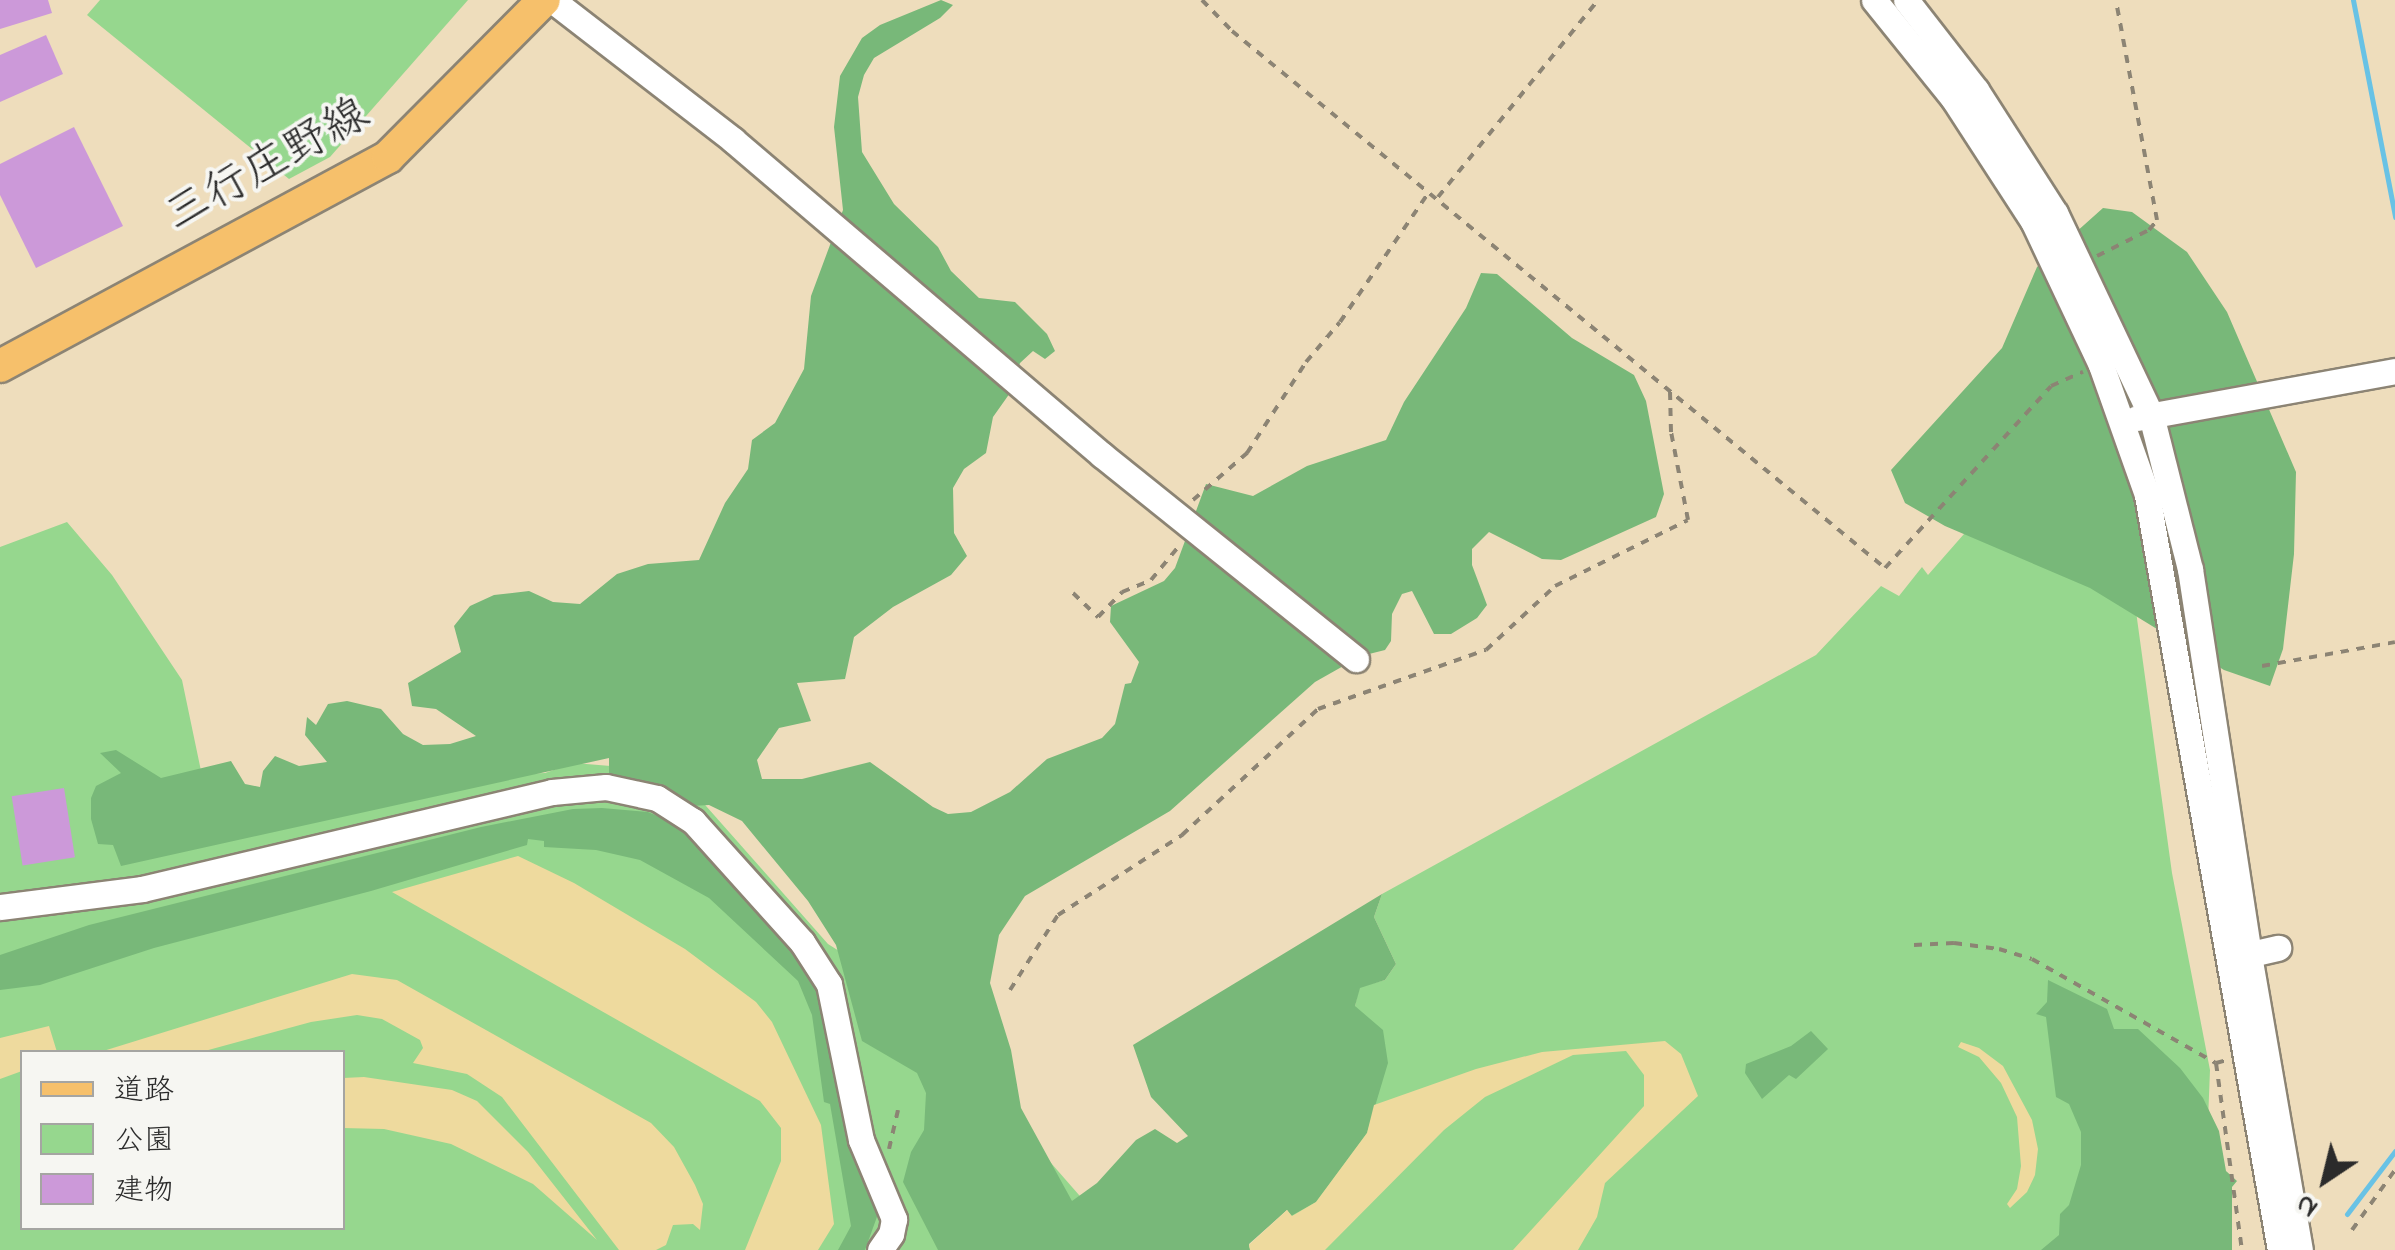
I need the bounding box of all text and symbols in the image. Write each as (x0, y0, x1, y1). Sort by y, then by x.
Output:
street label: 三行庄野線 (157, 89, 379, 245)
legend (20, 1050, 345, 1230)
text: 道路 (114, 1070, 174, 1114)
text: 公園 (114, 1120, 174, 1164)
north arrow (2275, 1130, 2375, 1230)
text: 建物 (114, 1170, 174, 1214)
text: N (2288, 1183, 2327, 1227)

